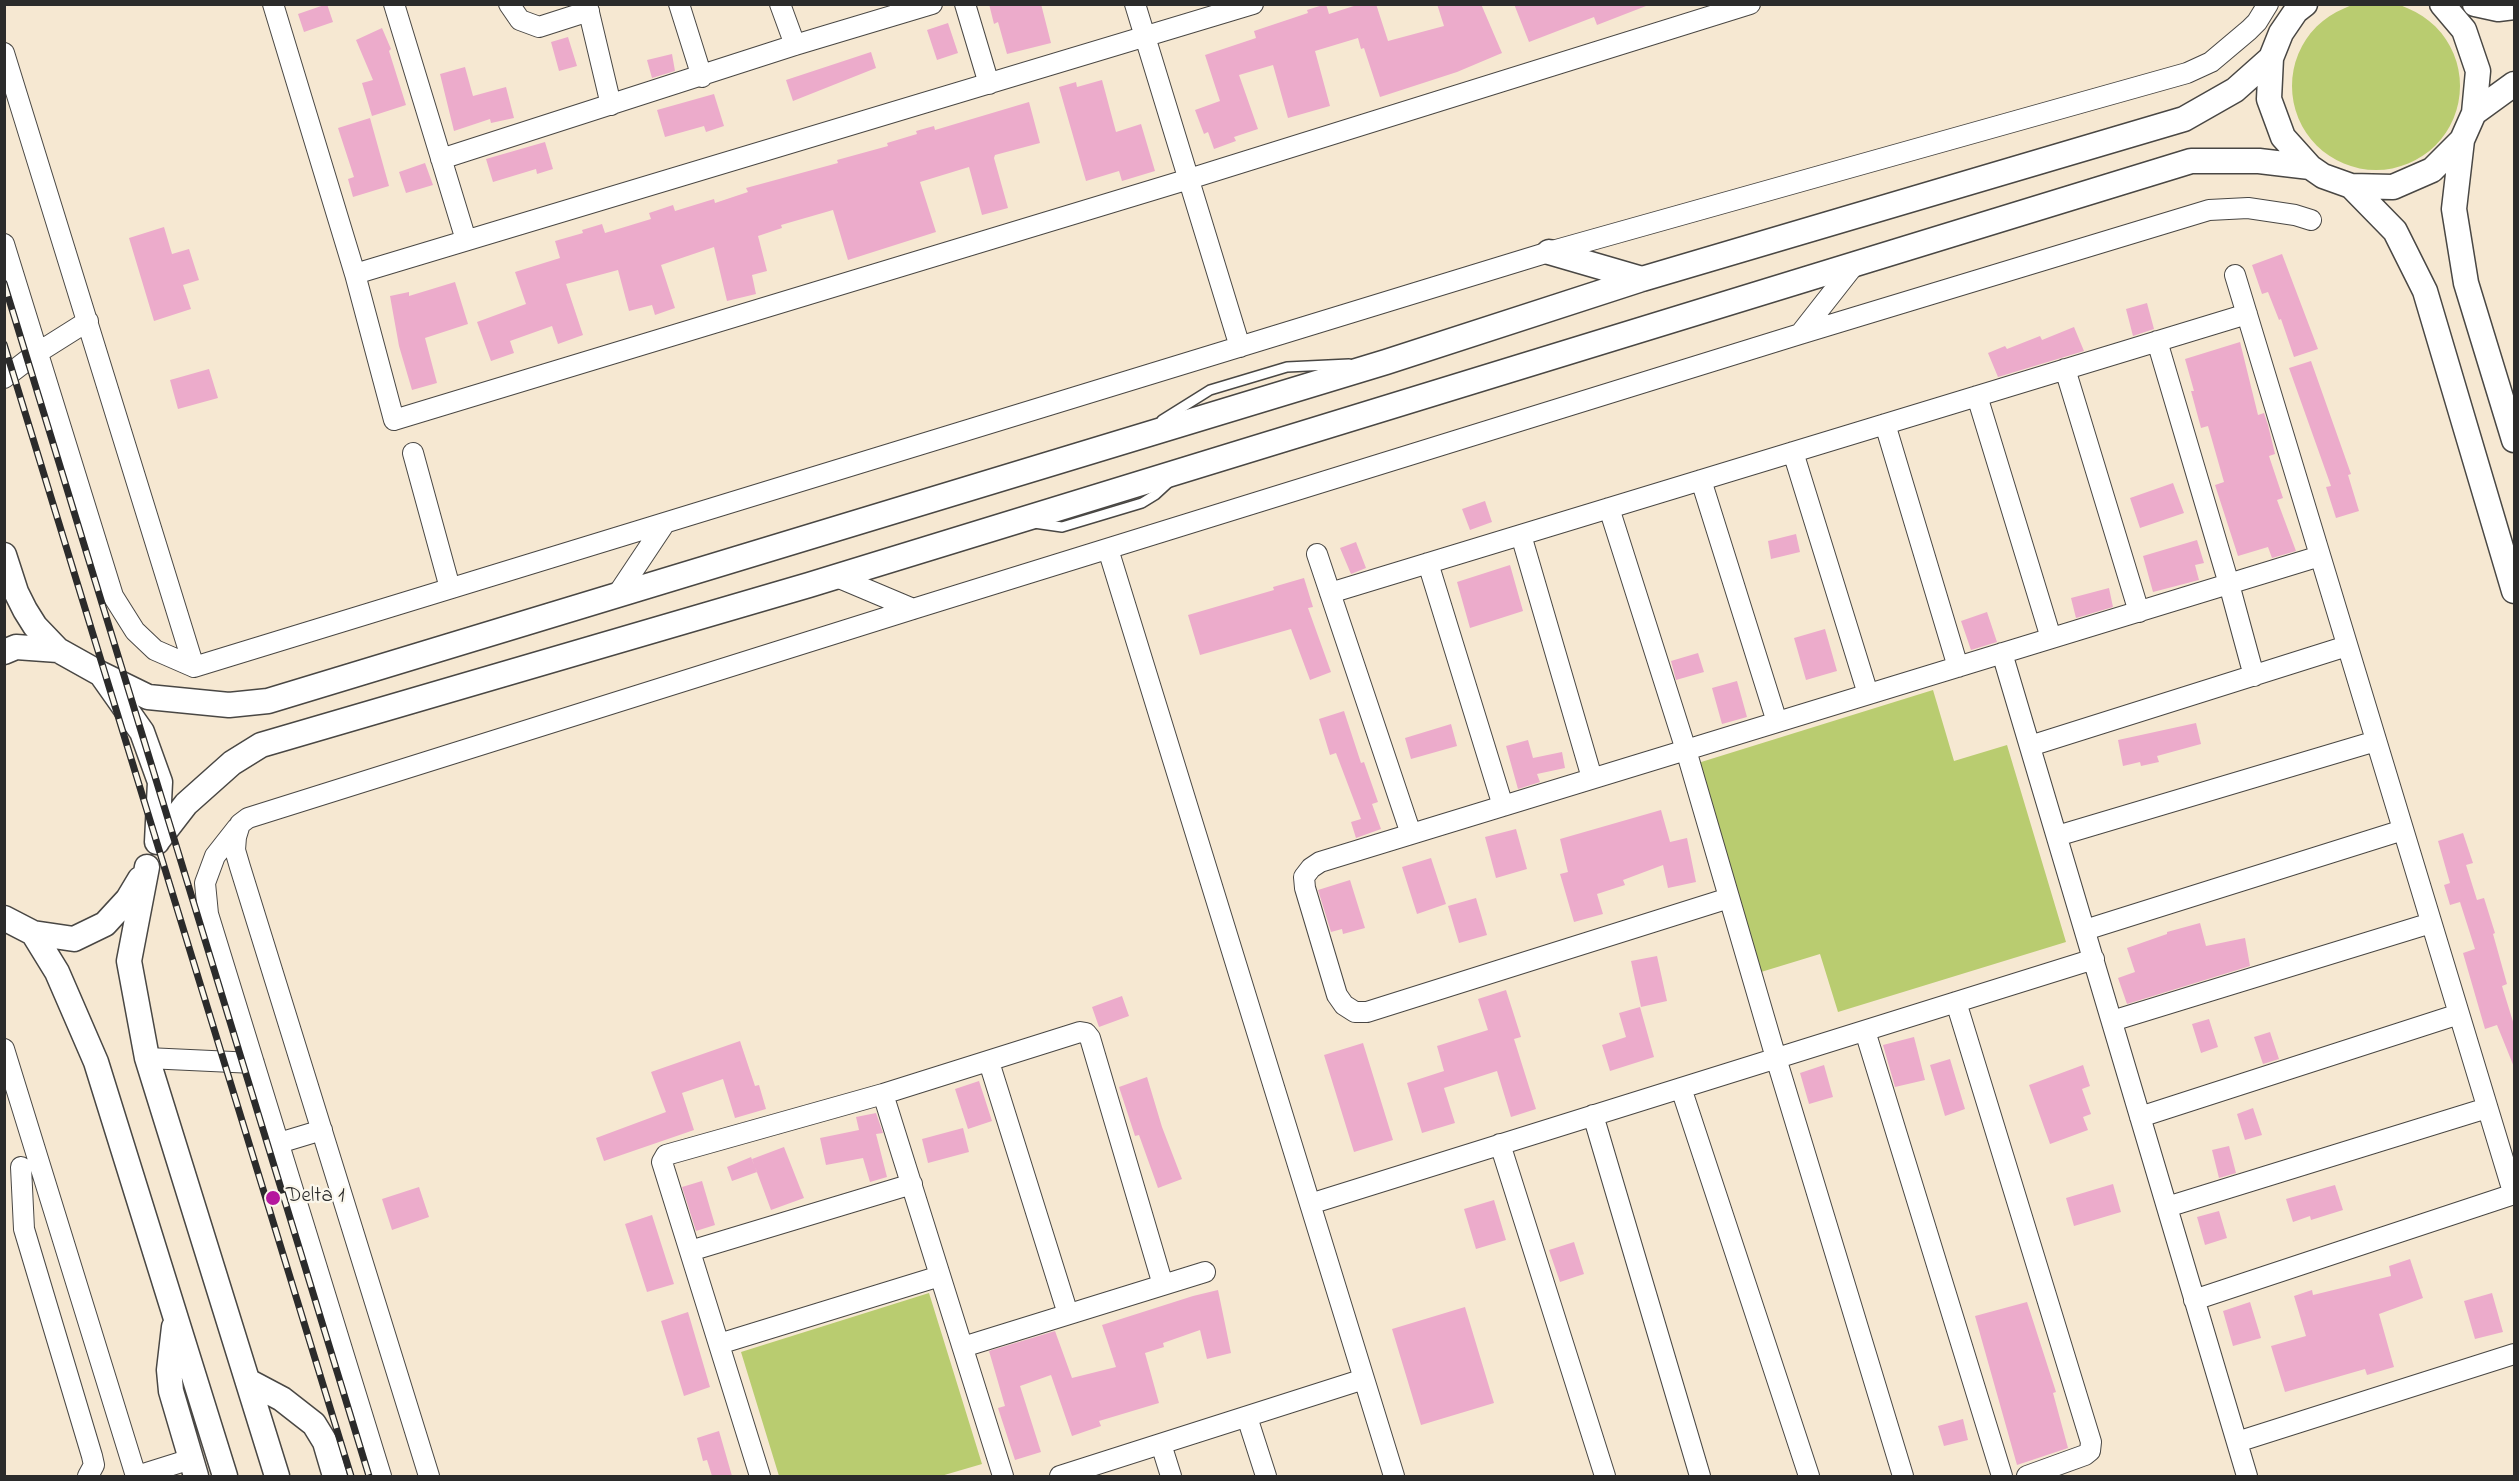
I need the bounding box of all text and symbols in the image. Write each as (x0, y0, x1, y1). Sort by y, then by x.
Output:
place label: Delta 1 (286, 1185, 345, 1211)
marker: Delta 1 (264, 1189, 282, 1207)

